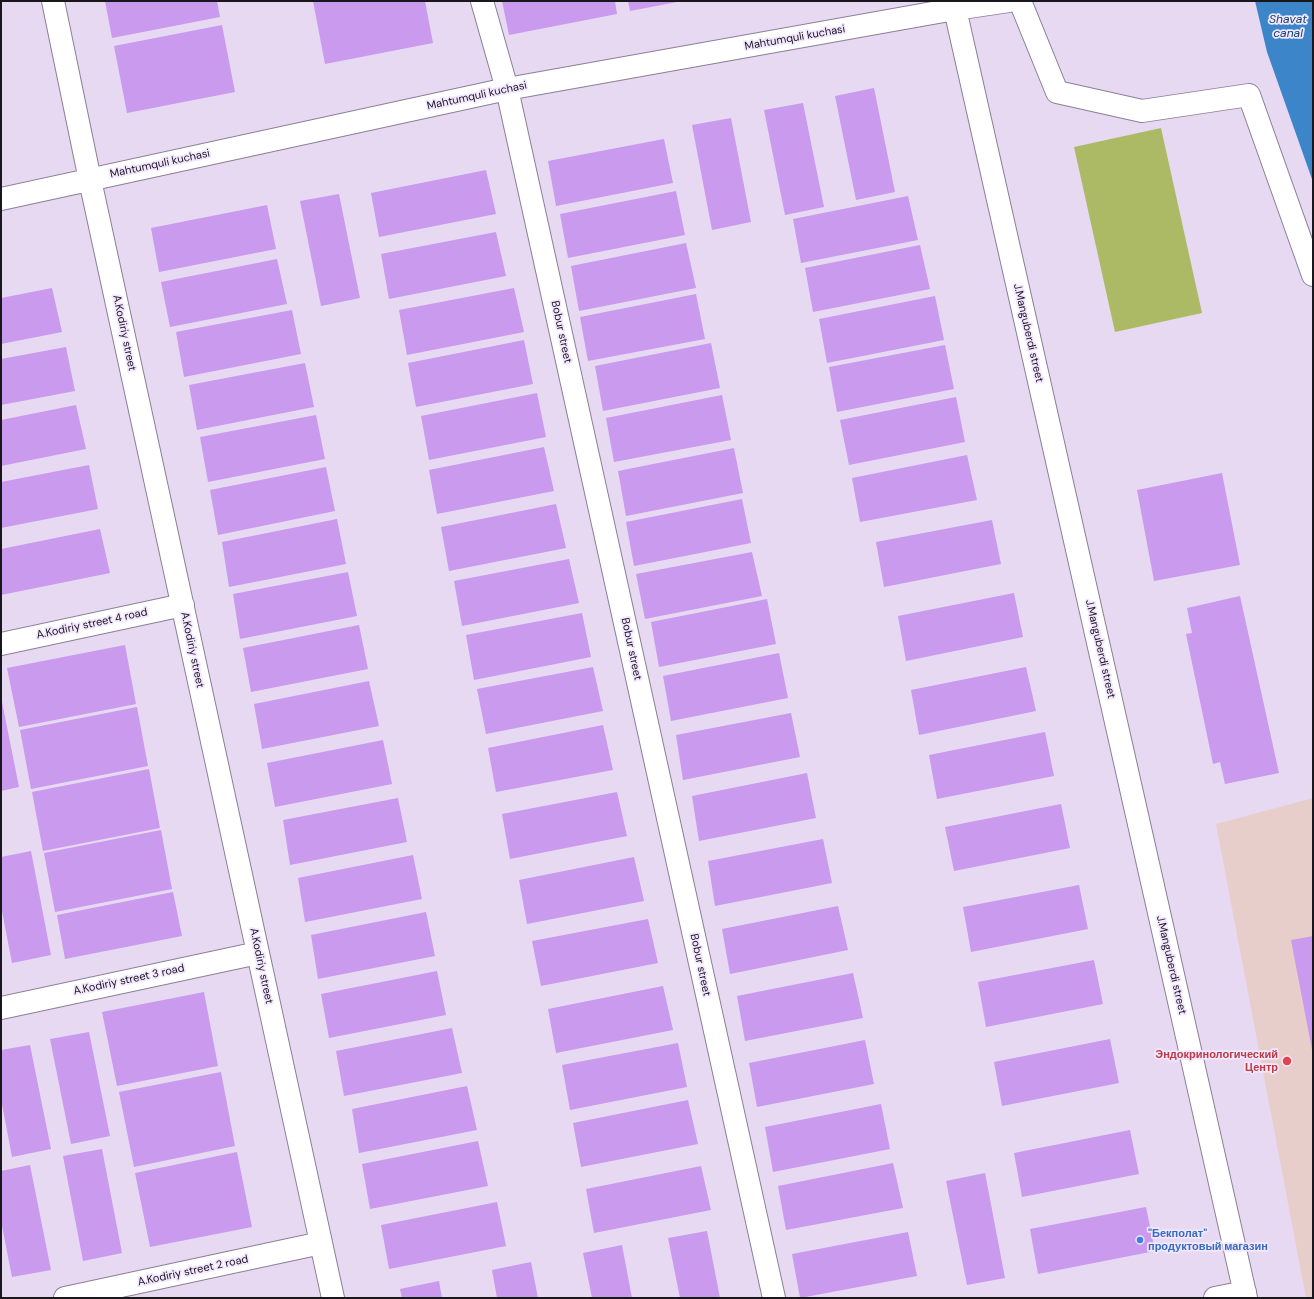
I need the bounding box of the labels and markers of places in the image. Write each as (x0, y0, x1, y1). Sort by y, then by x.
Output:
place label: Эндокринологический Центр (1155, 1048, 1278, 1074)
marker: Эндокринологический Центр (1281, 1055, 1293, 1067)
place label: "Бекполат" продуктовый магазин (1148, 1227, 1268, 1253)
marker: "Бекполат" продуктовый магазин (1135, 1235, 1145, 1245)

